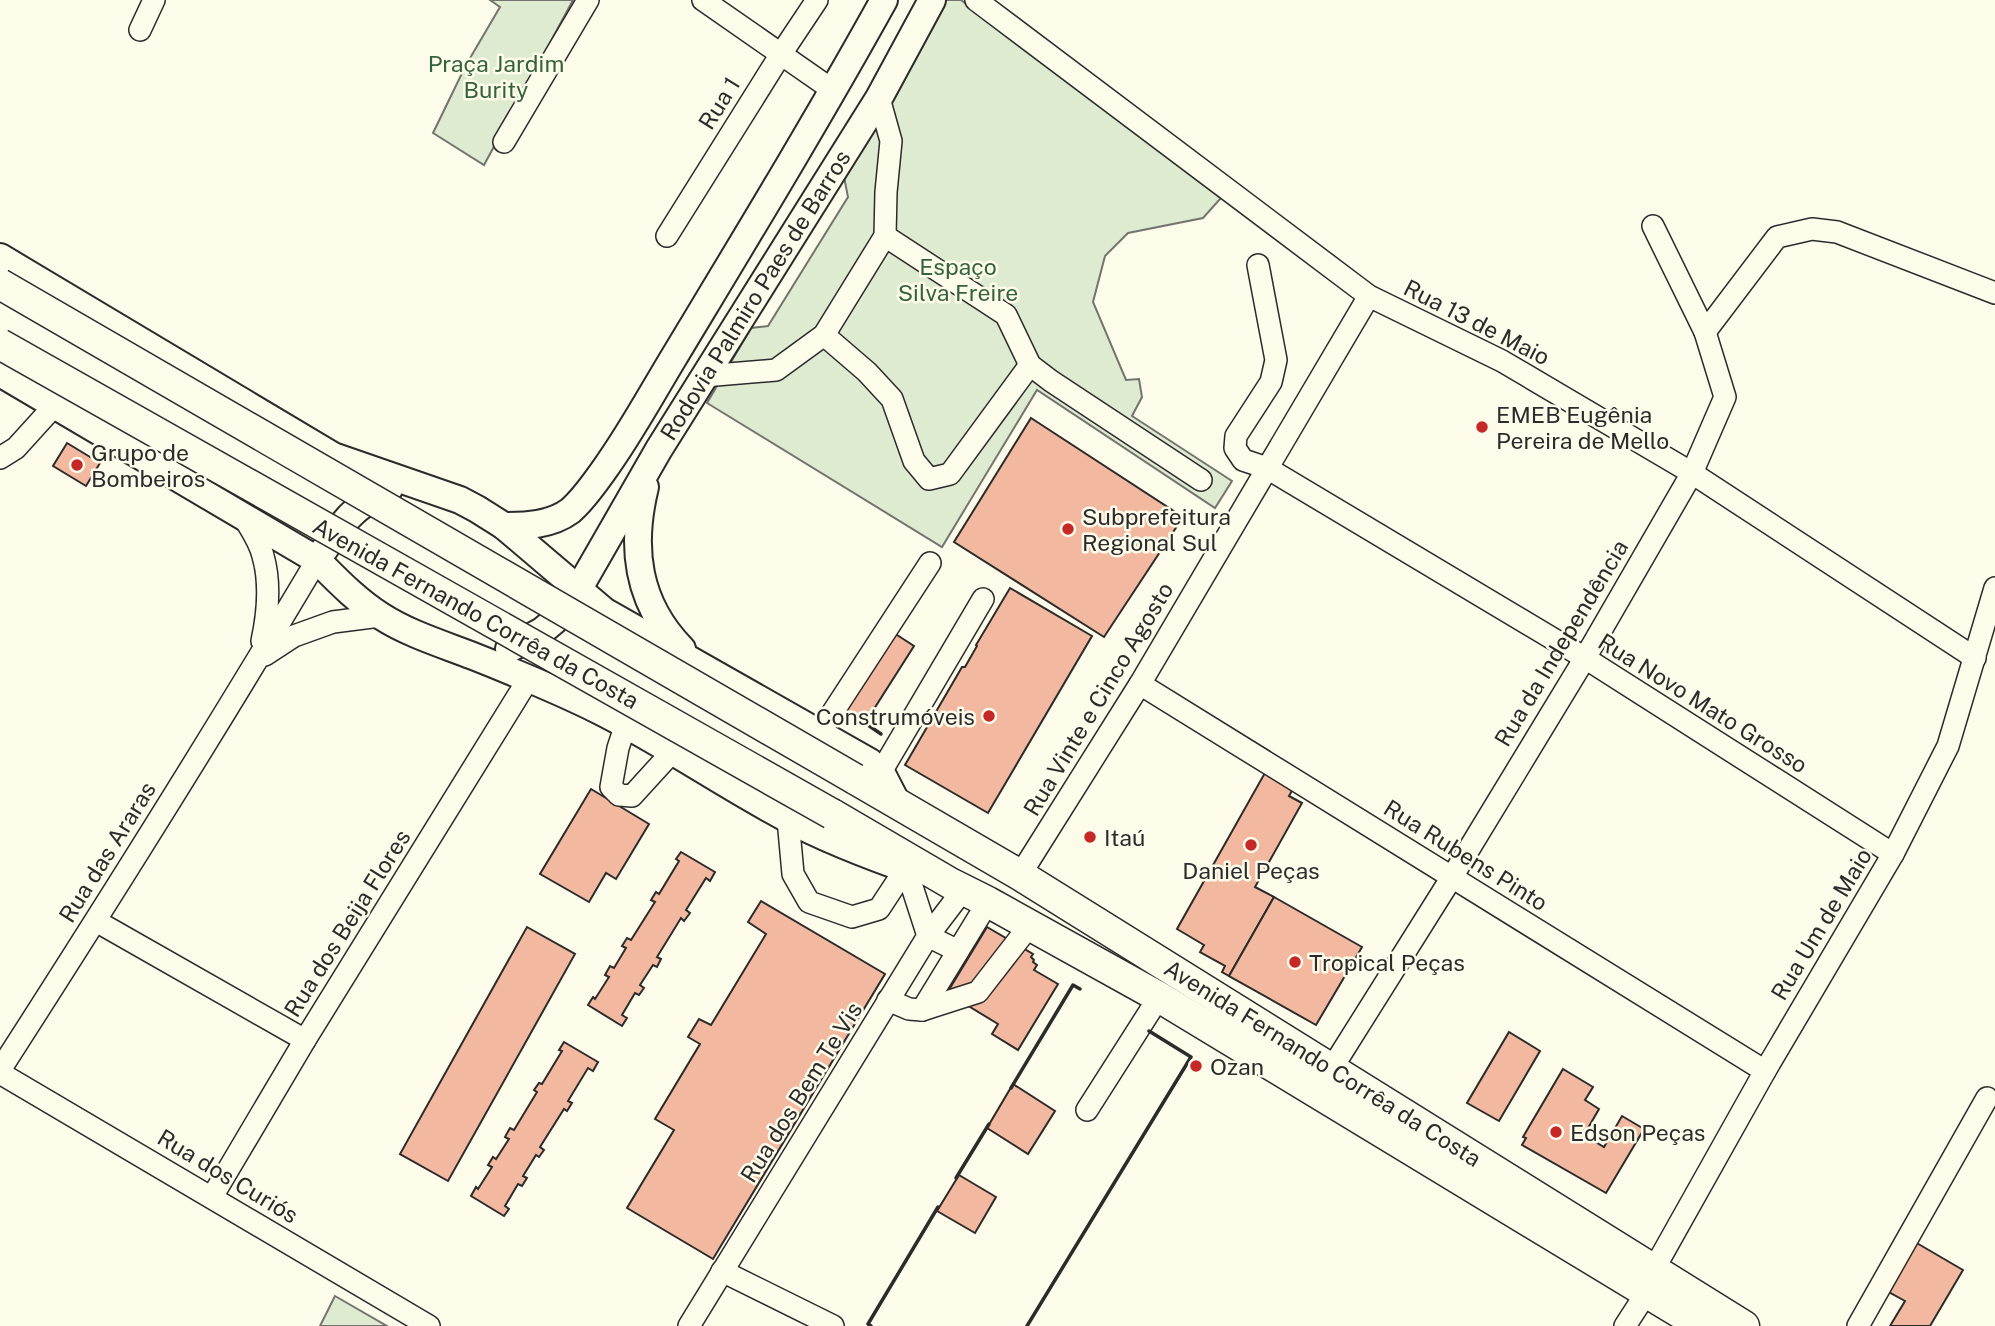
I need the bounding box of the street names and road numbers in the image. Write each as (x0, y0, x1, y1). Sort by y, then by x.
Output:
street label: Rua 1 (693, 72, 745, 134)
street label: Rodovia Palmiro Paes de Barros (654, 145, 856, 445)
street label: Rua 13 de Maio (1400, 274, 1554, 370)
street label: Avenida Fernando Corrêa da Costa (308, 512, 644, 714)
street label: Rua da Independência (1489, 535, 1633, 751)
street label: Rua Vinte e Cinco Agosto (1018, 577, 1178, 821)
street label: Rua Novo Mato Grosso (1594, 628, 1812, 778)
street label: Rua das Araras (53, 777, 161, 927)
street label: Rua Rubens Pinto (1379, 794, 1553, 916)
street label: Rua dos Beija Flores (278, 824, 416, 1022)
street label: Rua Um de Maio (1765, 843, 1877, 1005)
street label: Avenida Fernando Corrêa da Costa (1160, 954, 1486, 1172)
street label: Rua dos Bem Te Vis (735, 997, 867, 1187)
street label: Rua dos Curiós (153, 1123, 303, 1229)

